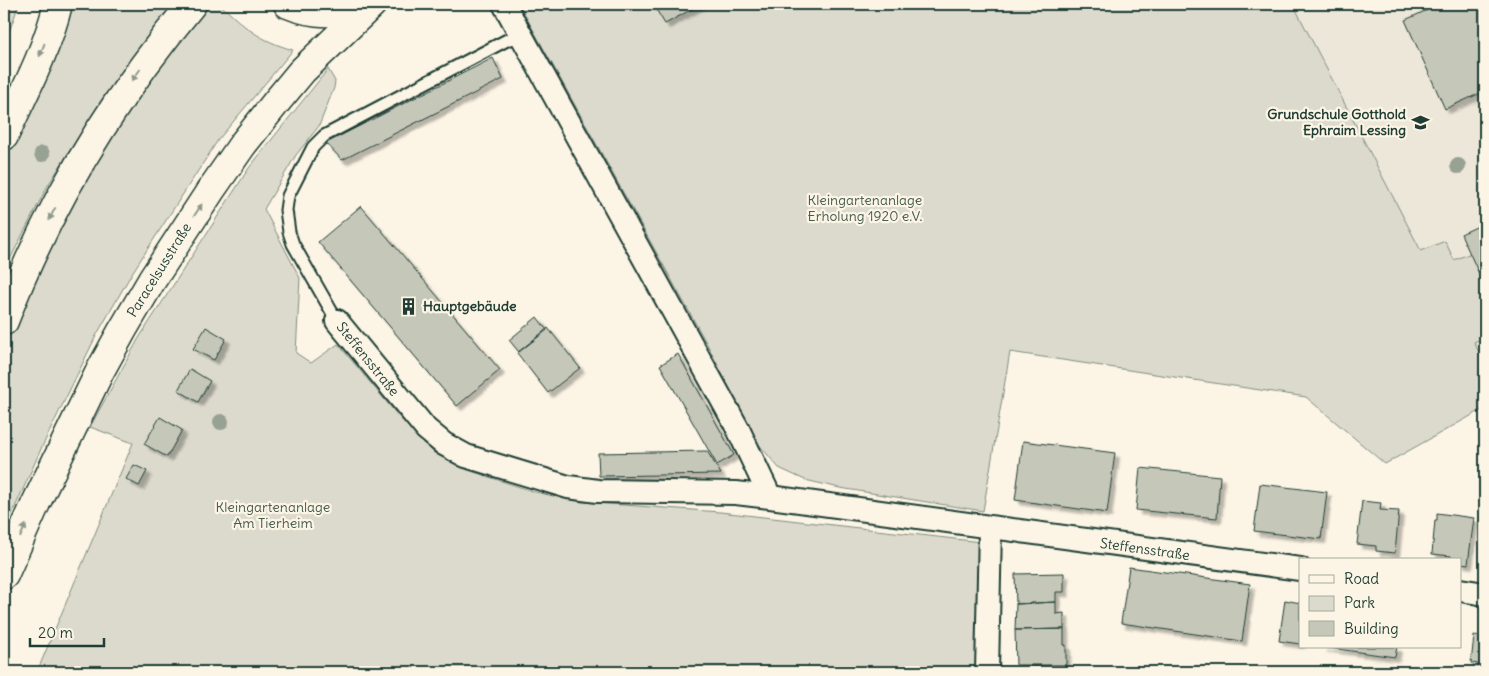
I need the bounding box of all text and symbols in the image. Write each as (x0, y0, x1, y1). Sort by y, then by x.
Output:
one-way arrow (38, 43, 46, 58)
one-way arrow (131, 68, 142, 81)
place label: Grundschule Gotthold Ephraim Lessing (1267, 105, 1407, 139)
school or university icon: Grundschule Gotthold Ephraim Lessing (1410, 112, 1430, 132)
park label: Kleingartenanlage Erholung 1920 e.V. (808, 191, 923, 225)
one-way arrow (193, 203, 203, 216)
one-way arrow (48, 207, 56, 222)
street label: Paracelsusstraße (123, 220, 195, 320)
building icon: Hauptgebäude (399, 296, 419, 316)
place label: Hauptgebäude (423, 297, 517, 315)
street label: Steffensstraße (333, 318, 403, 400)
park label: Kleingartenanlage Am Tierheim (216, 498, 330, 532)
one-way arrow (20, 524, 28, 538)
street label: Steffensstraße (1099, 534, 1191, 564)
legend (1299, 558, 1462, 648)
text: Road (1344, 569, 1379, 588)
text: Park (1344, 593, 1375, 612)
scale bar (30, 616, 104, 648)
text: Building (1344, 619, 1399, 638)
text: 20 m (38, 623, 73, 642)

